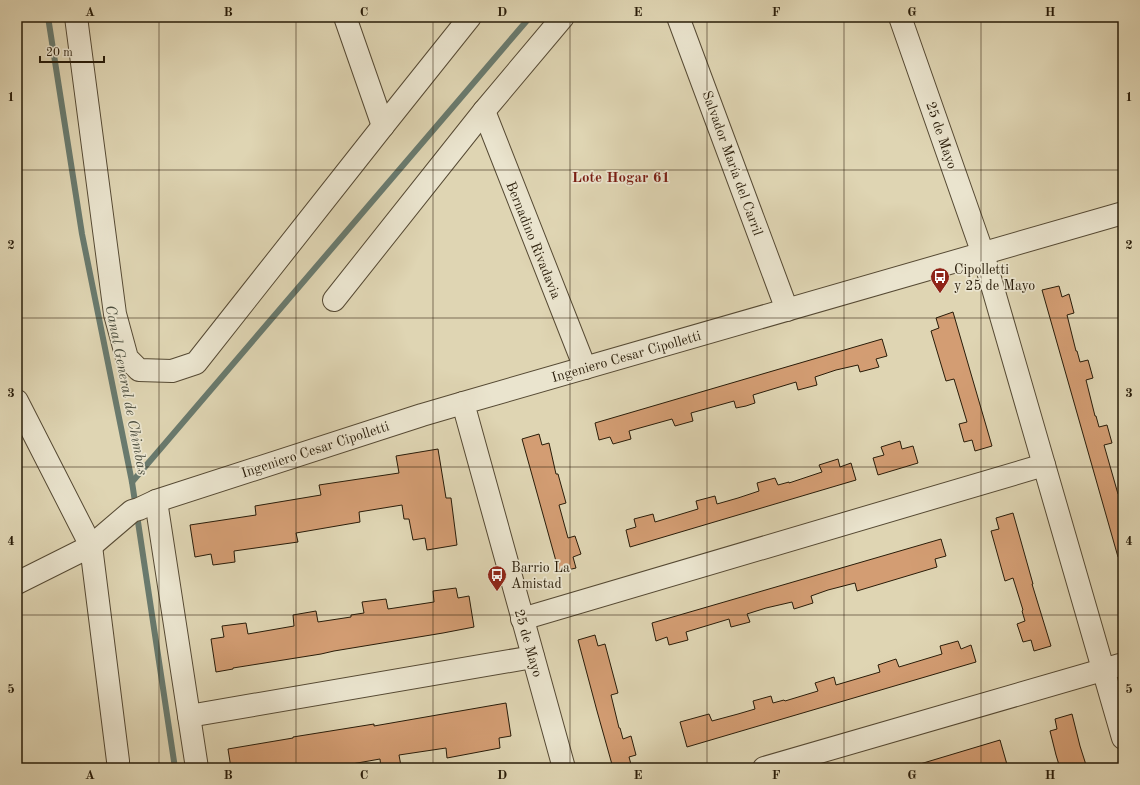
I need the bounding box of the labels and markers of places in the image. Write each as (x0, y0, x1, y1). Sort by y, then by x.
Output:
place label: Cipolletti y 25 de Mayo (954, 263, 1035, 293)
bus stop icon: Cipolletti y 25 de Mayo (929, 266, 951, 294)
place label: Barrio La Amistad (511, 561, 570, 591)
bus stop icon: Barrio La Amistad (486, 564, 508, 592)

